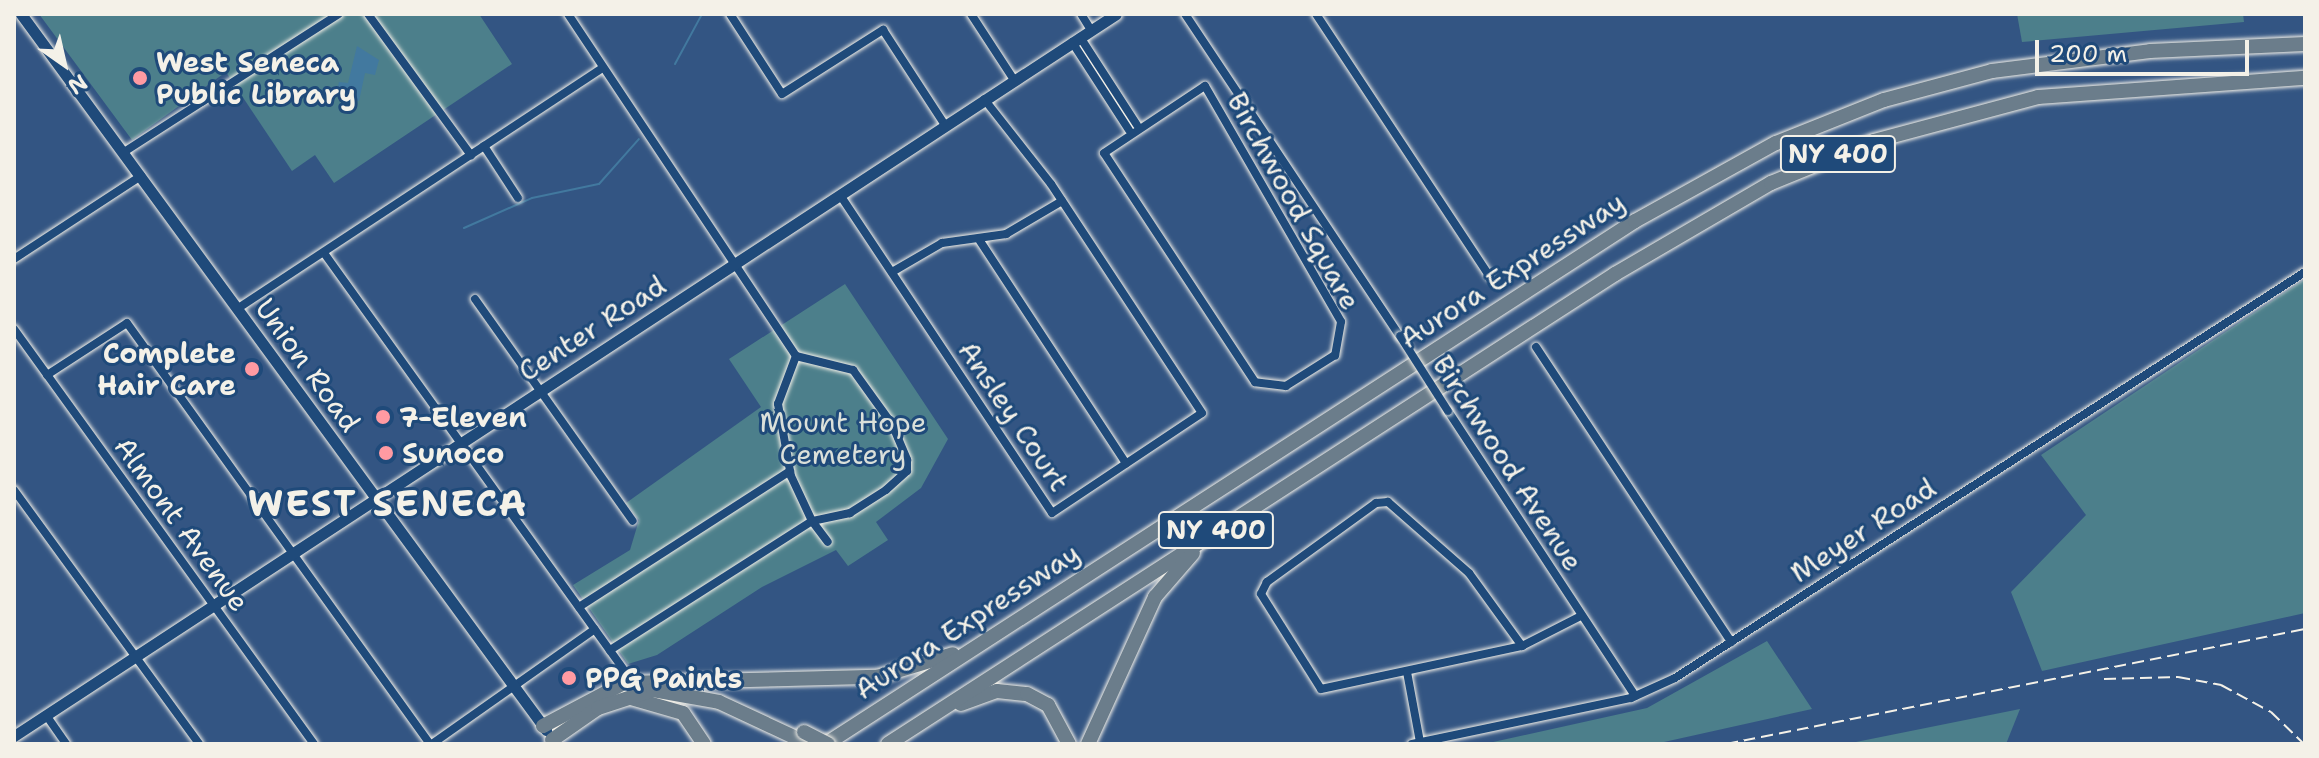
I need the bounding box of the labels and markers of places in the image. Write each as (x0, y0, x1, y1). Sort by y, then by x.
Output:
place label: West Seneca Public Library (156, 45, 356, 111)
marker: West Seneca Public Library (131, 69, 149, 87)
place label: Complete Hair Care (97, 336, 236, 402)
marker: Complete Hair Care (243, 360, 261, 378)
place label: 7-Eleven (399, 400, 527, 434)
marker: 7-Eleven (374, 408, 392, 426)
place label: Sunoco (402, 436, 504, 470)
marker: Sunoco (377, 444, 395, 462)
place label: PPG Paints (585, 661, 742, 695)
marker: PPG Paints (560, 669, 578, 687)

